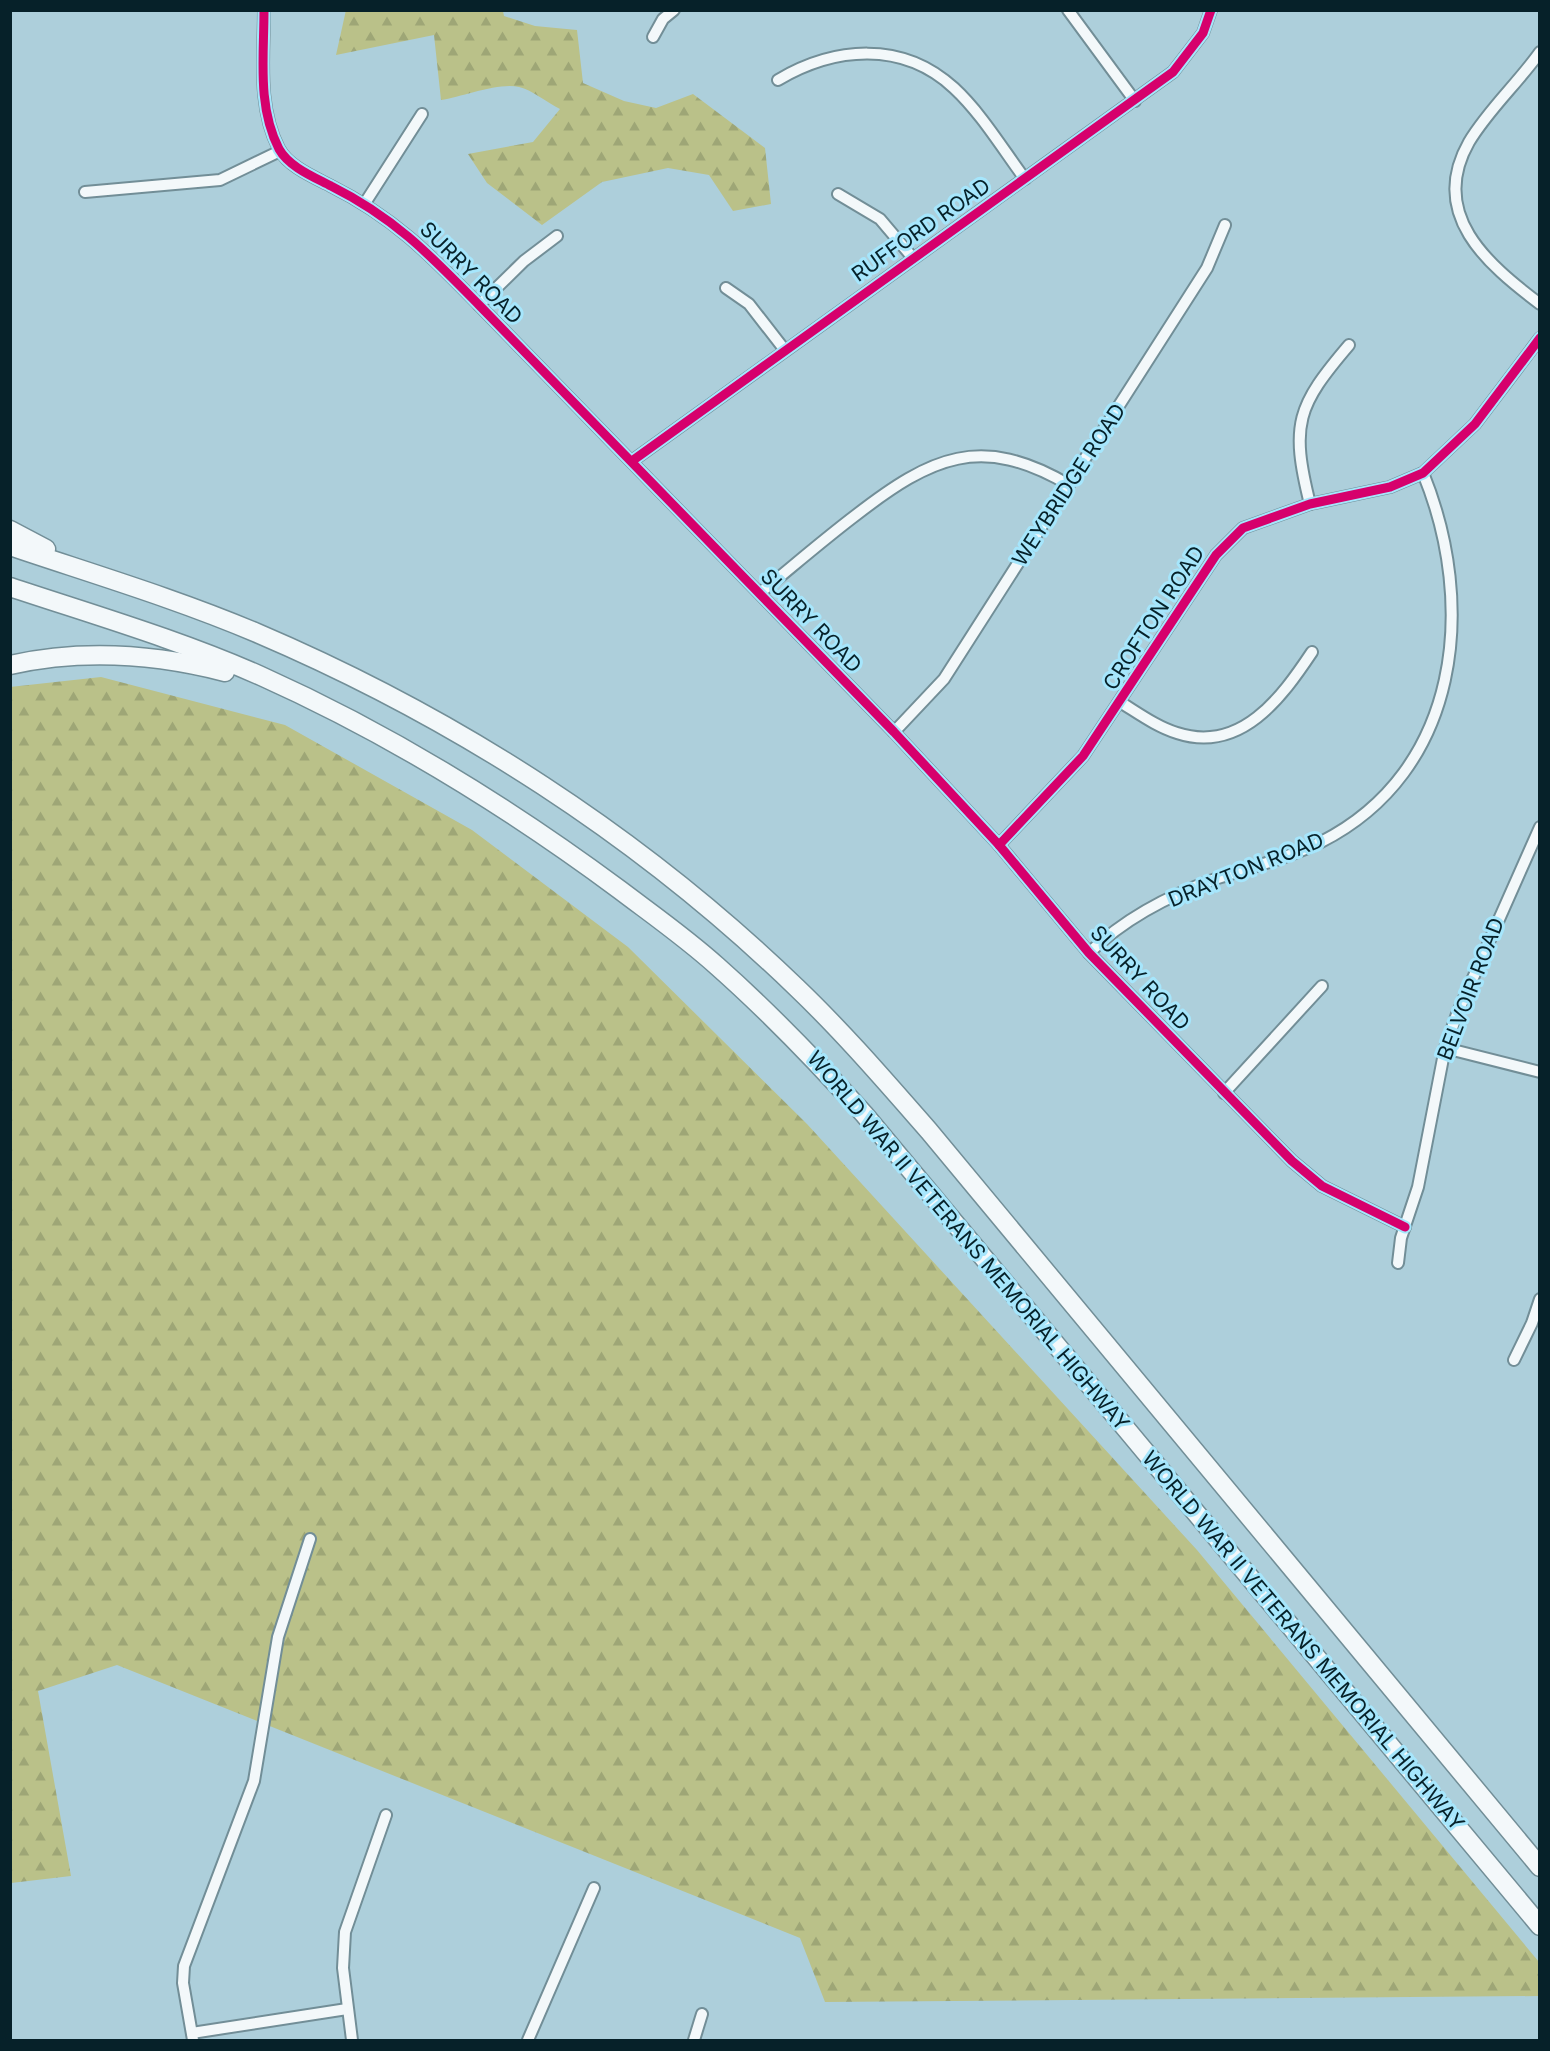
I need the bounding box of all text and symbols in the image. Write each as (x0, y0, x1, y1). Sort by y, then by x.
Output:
street label: RUFFORD ROAD (847, 173, 995, 287)
street label: SURRY ROAD (415, 216, 528, 329)
street label: WEYBRIDGE ROAD (1007, 399, 1130, 571)
street label: CROFTON ROAD (1098, 541, 1209, 694)
street label: SURRY ROAD (756, 564, 867, 678)
street label: DRAYTON ROAD (1164, 827, 1327, 912)
street label: BELVOIR ROAD (1432, 914, 1509, 1063)
street label: SURRY ROAD (1085, 920, 1195, 1035)
street label: WORLD WAR II VETERANS MEMORIAL HIGHWAY (802, 1046, 1135, 1435)
street label: WORLD WAR II VETERANS MEMORIAL HIGHWAY (1137, 1446, 1470, 1835)

